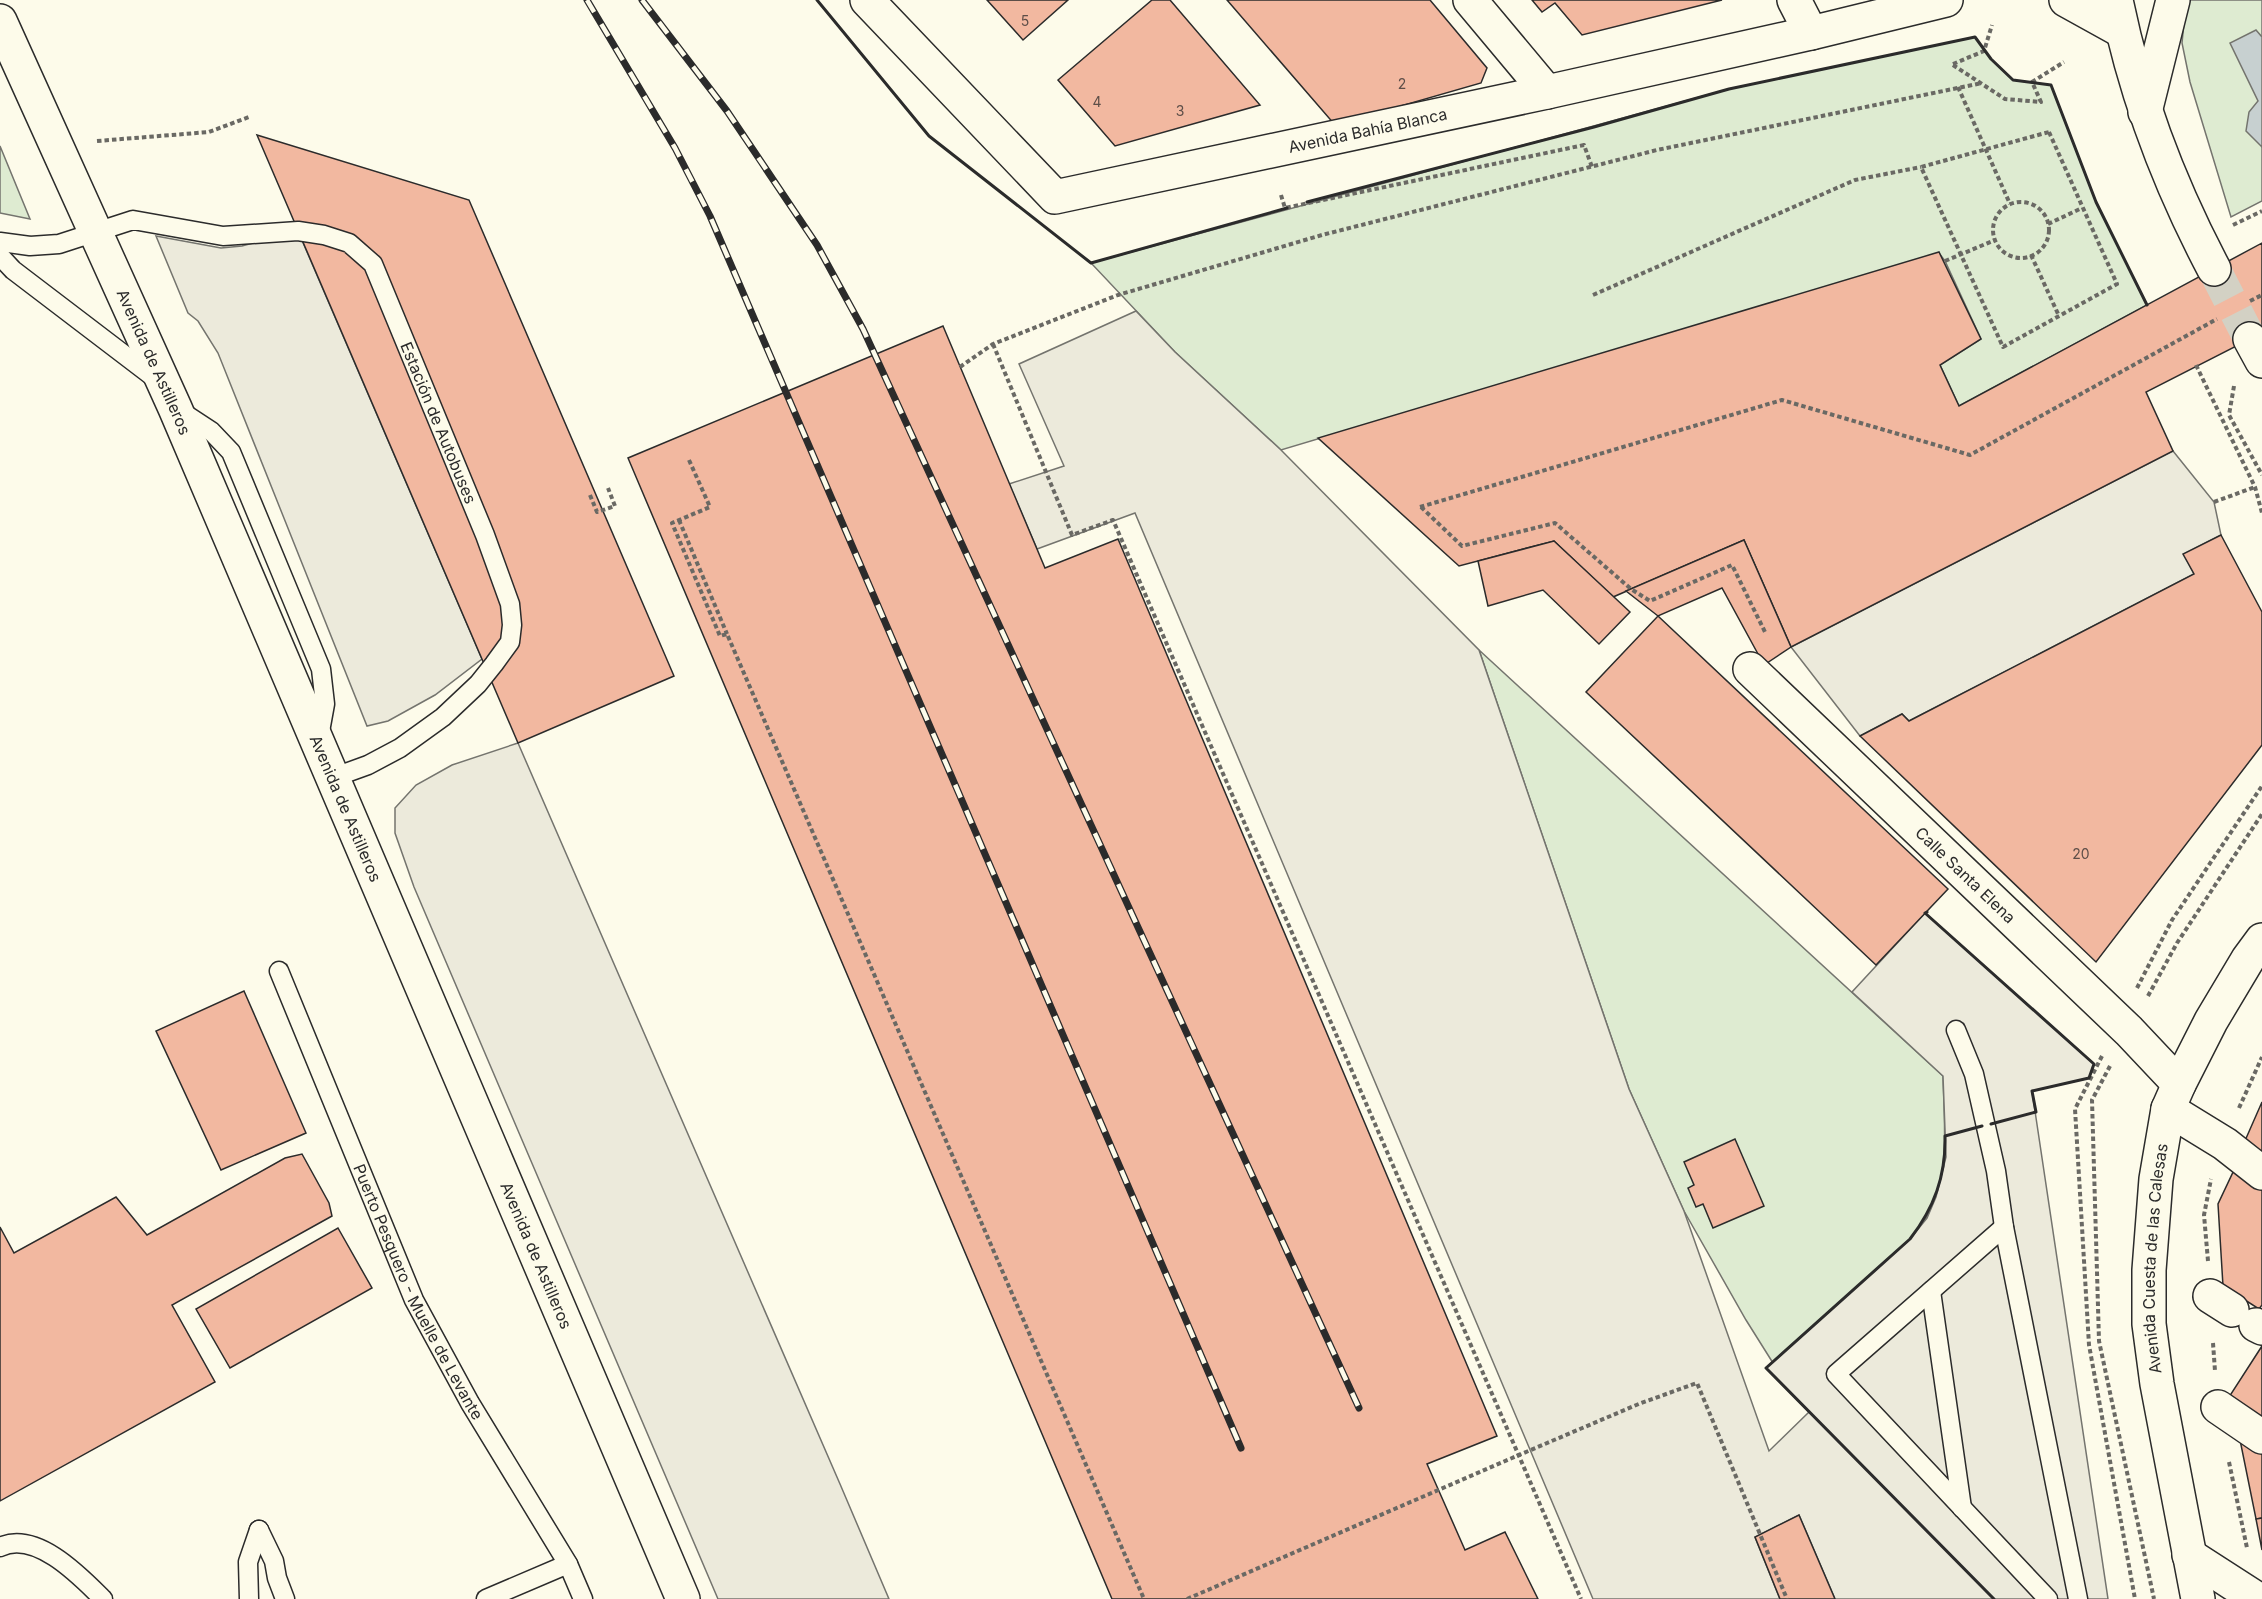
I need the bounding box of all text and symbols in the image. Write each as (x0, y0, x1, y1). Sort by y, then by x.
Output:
house number: 5 (1021, 12, 1029, 29)
house number: 2 (1398, 75, 1406, 92)
house number: 4 (1092, 93, 1102, 110)
house number: 3 (1176, 102, 1184, 119)
street label: Avenida Bahía Blanca (1286, 104, 1449, 157)
street label: Avenida de Astilleros (112, 286, 195, 438)
street label: Estación de Autobuses (396, 339, 481, 507)
street label: Avenida de Astilleros (306, 732, 386, 885)
street label: Calle Santa Elena (1911, 822, 2020, 927)
house number: 20 (2072, 845, 2090, 862)
street label: Avenida Cuesta de las Calesas (2139, 1142, 2172, 1375)
street label: Puerto Pesquero - Muelle de Levante (349, 1161, 488, 1423)
street label: Avenida de Astilleros (496, 1179, 577, 1332)

